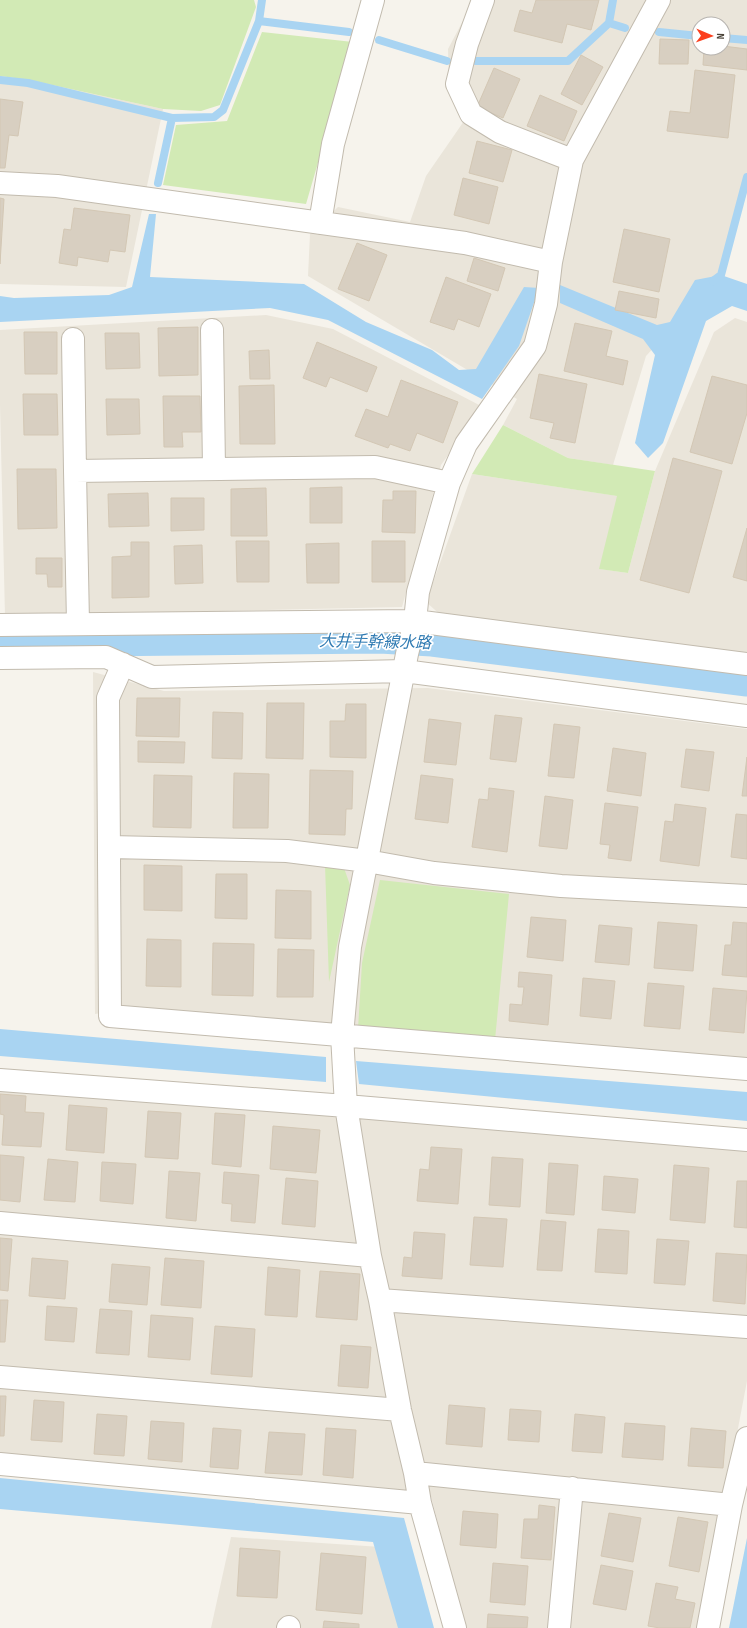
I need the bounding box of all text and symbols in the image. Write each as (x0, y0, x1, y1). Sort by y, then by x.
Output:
north arrow (691, 16, 731, 56)
text: N (714, 33, 727, 40)
water label: 大井手幹線水路 (319, 632, 433, 653)

